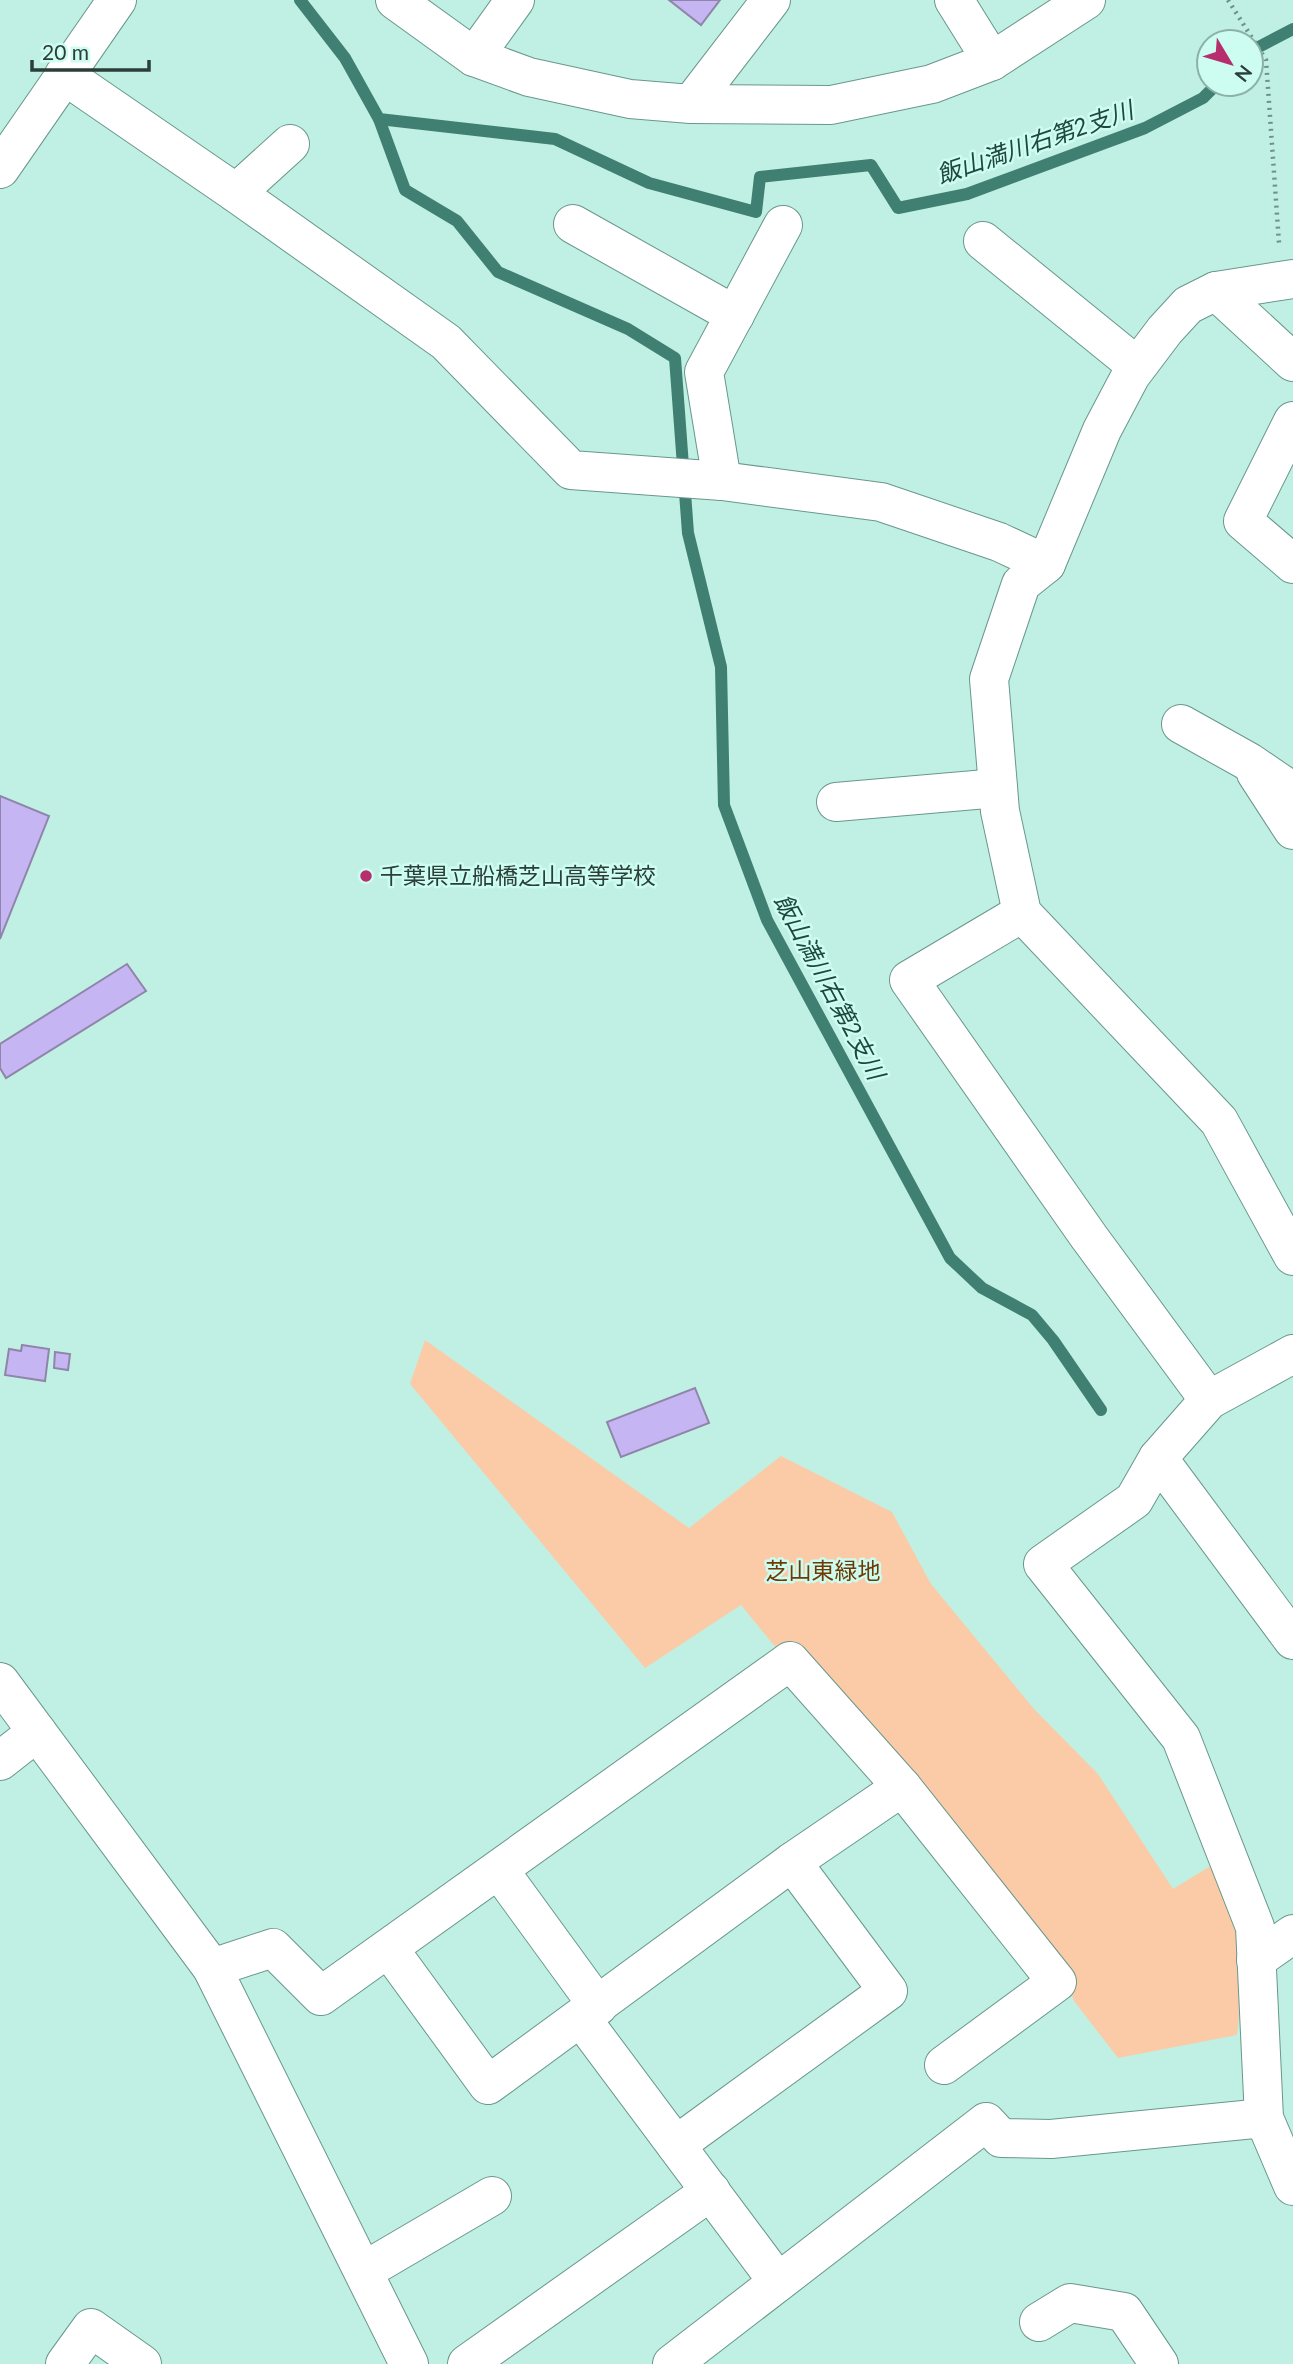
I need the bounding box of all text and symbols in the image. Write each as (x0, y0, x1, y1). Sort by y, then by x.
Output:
scale bar (32, 28, 149, 72)
north arrow (1195, 28, 1265, 98)
text: 20 m (42, 39, 89, 64)
text: N (1230, 61, 1257, 87)
water label: 飯山満川右第2支川 (932, 93, 1139, 189)
place label: 千葉県立船橋芝山高等学校 (380, 861, 656, 889)
marker: 千葉県立船橋芝山高等学校 (358, 868, 374, 884)
water label: 飯山満川右第2支川 (769, 889, 893, 1087)
park label: 芝山東緑地 (766, 1556, 881, 1584)

